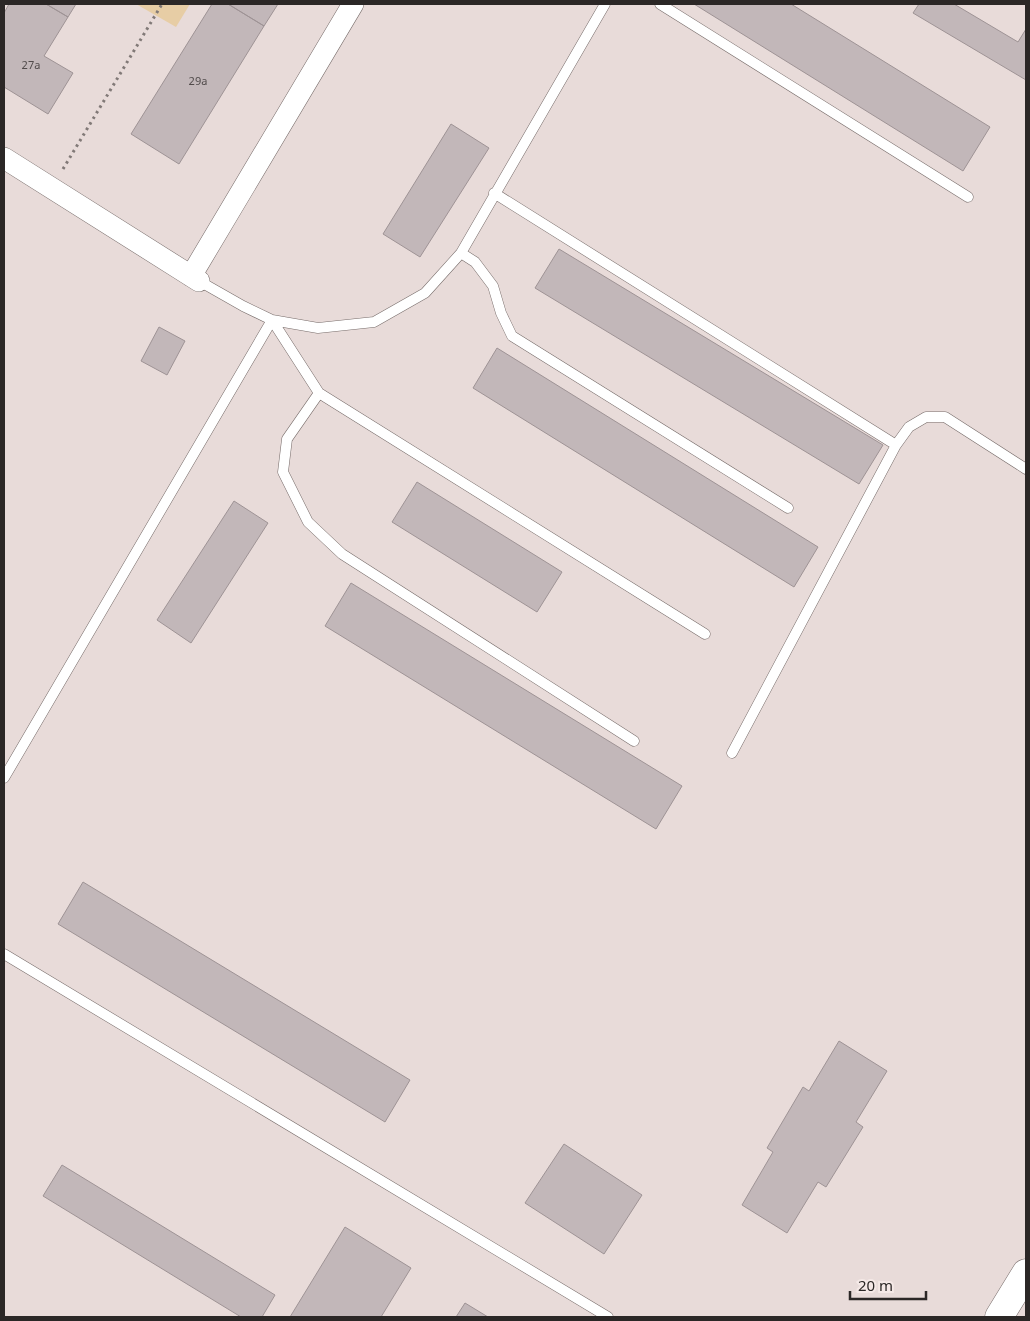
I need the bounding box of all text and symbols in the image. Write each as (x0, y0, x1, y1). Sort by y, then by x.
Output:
house number: 27a (22, 57, 40, 72)
house number: 29a (189, 73, 207, 88)
scale bar (850, 1268, 926, 1300)
text: 20 m (858, 1275, 893, 1295)

